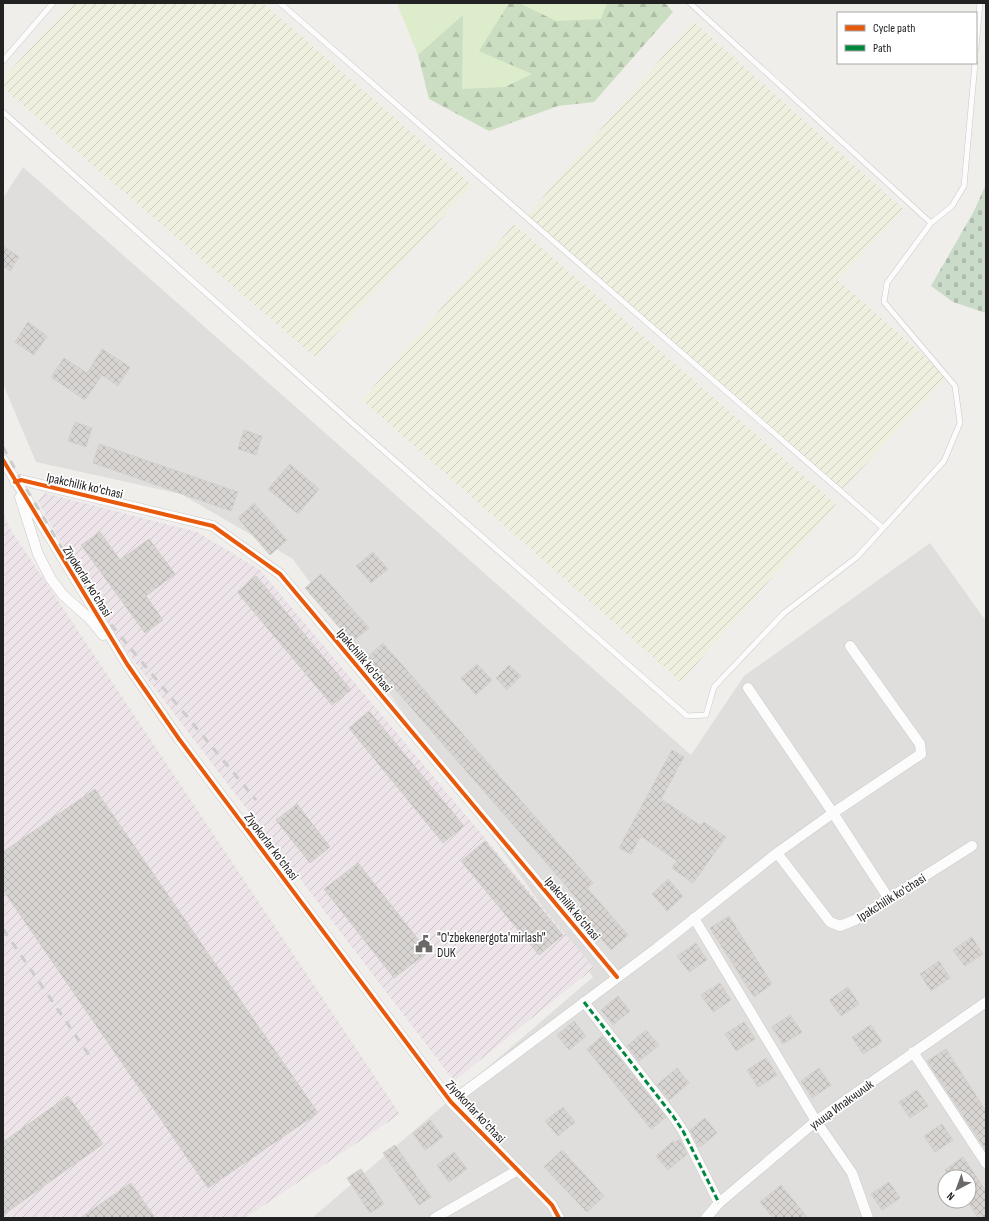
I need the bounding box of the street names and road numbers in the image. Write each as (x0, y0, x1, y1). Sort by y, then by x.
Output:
street label: Ipakchilik ko'chasi (45, 469, 125, 503)
street label: Ziyokorlar ko'chasi (59, 543, 115, 620)
street label: Ipakchilik ko'chasi (333, 626, 395, 696)
street label: Ziyokorlar ko'chasi (241, 810, 302, 883)
street label: Ipakchilik ko'chasi (854, 870, 929, 925)
street label: Ipakchilik ko'chasi (541, 874, 603, 944)
street label: улица Ипакчилик (807, 1076, 877, 1133)
street label: Ziyokorlar ko'chasi (442, 1077, 508, 1146)

